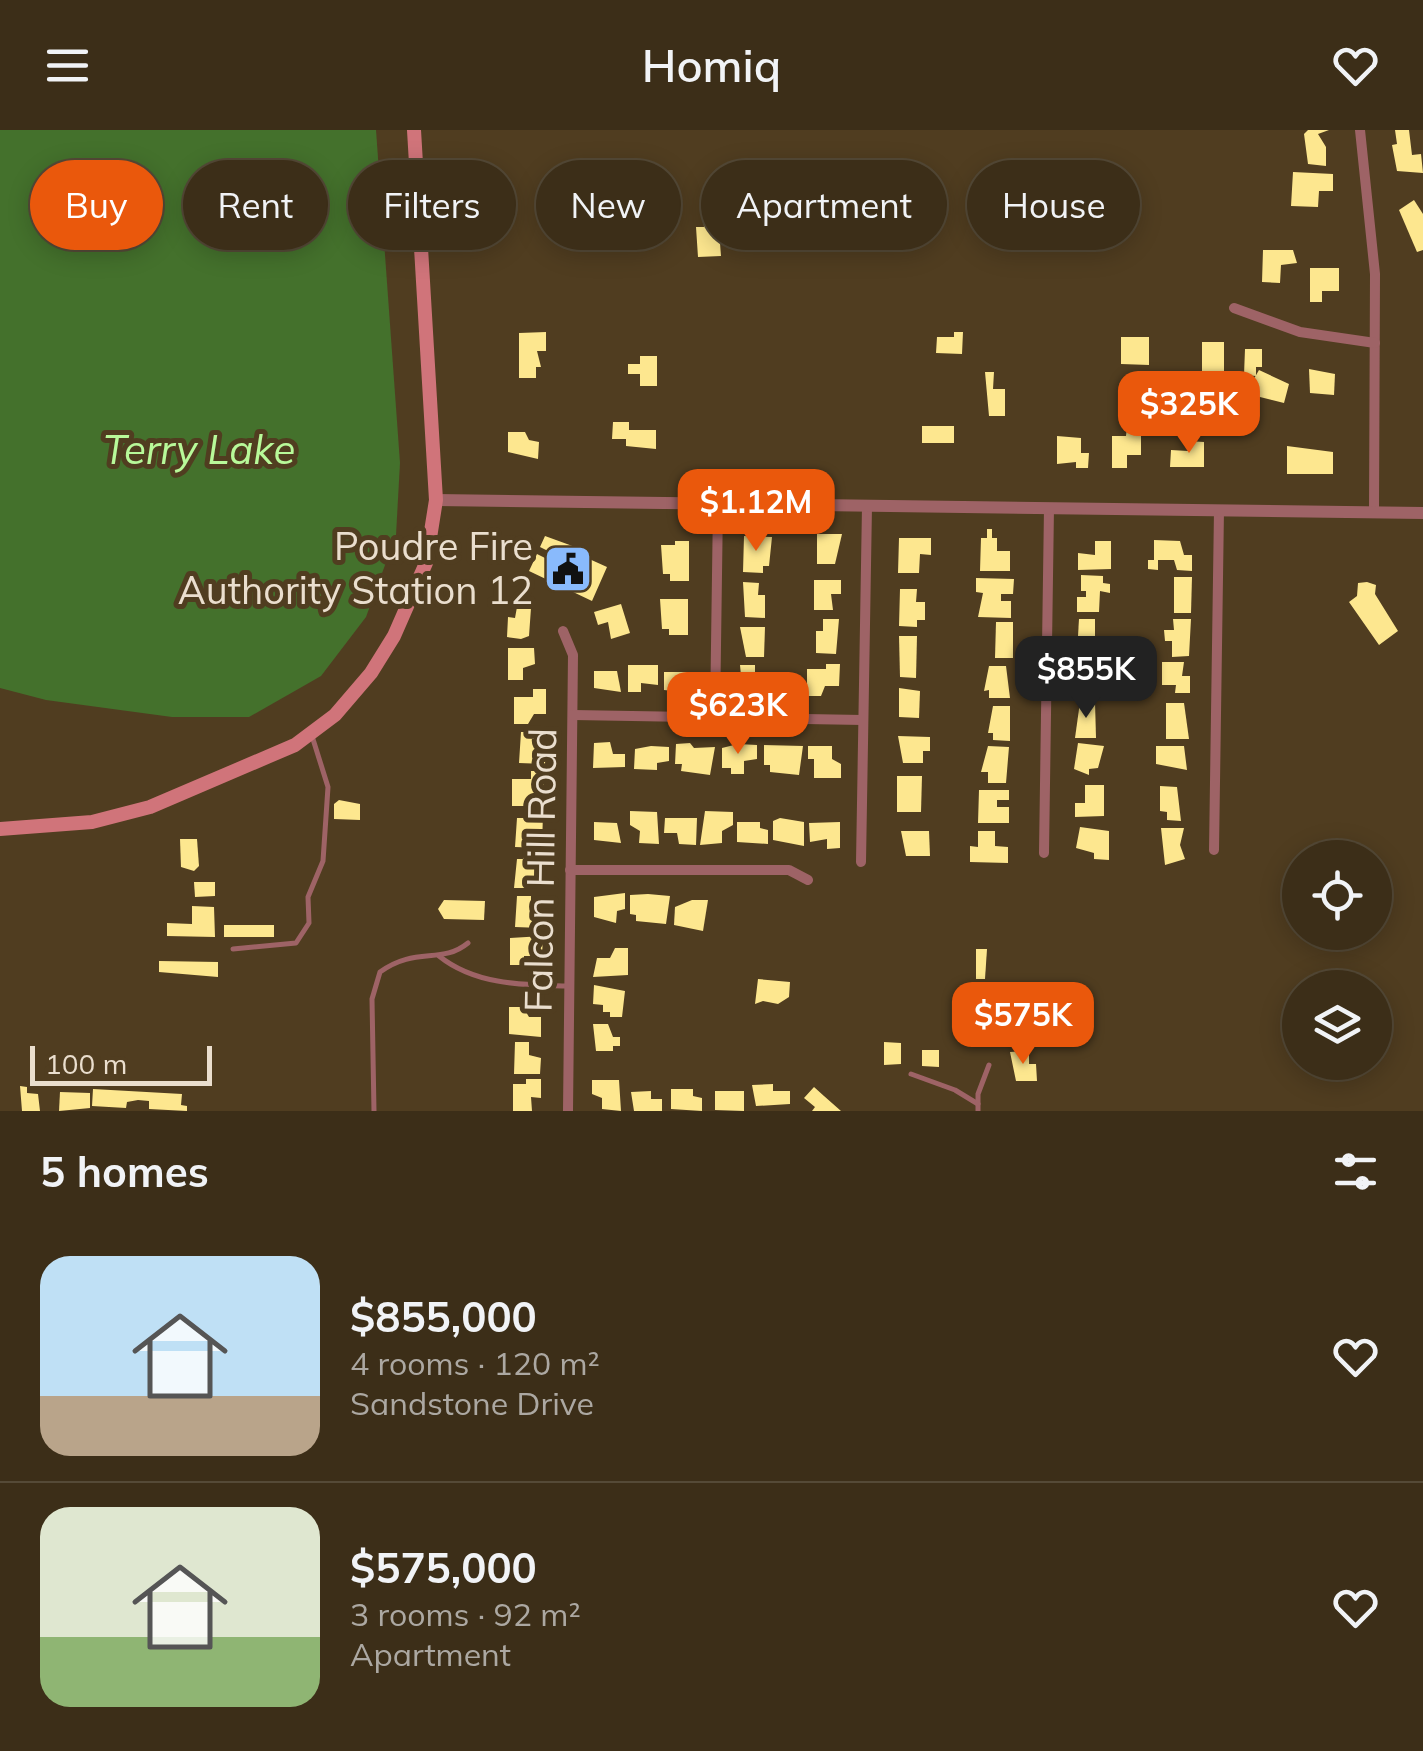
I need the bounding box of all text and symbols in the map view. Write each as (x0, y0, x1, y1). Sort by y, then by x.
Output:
text: Homiq (642, 37, 781, 93)
icon: menu (40, 38, 95, 93)
icon: heart (1328, 38, 1383, 93)
chip: Buy (30, 160, 163, 250)
chip: Rent (183, 160, 328, 250)
chip: Filters (348, 160, 516, 250)
chip: New (536, 160, 681, 250)
chip: Apartment (701, 160, 947, 250)
chip: House (967, 160, 1140, 250)
pin: $325K (1119, 371, 1259, 456)
text: $325K (1140, 383, 1238, 423)
water label: Terry Lake (103, 424, 295, 474)
pin: $1.12M (675, 469, 837, 554)
text: $1.12M (700, 481, 812, 521)
place label: Poudre Fire Authority Station 12 (178, 522, 533, 614)
public building icon: Poudre Fire Authority Station 12 (542, 543, 594, 595)
pin: $855K (1016, 636, 1156, 721)
text: $855K (1037, 648, 1135, 688)
pin: $623K (668, 672, 808, 757)
text: $623K (689, 684, 787, 724)
street label: Falcon Hill Road (514, 728, 566, 1012)
map controls (1282, 840, 1392, 1080)
button: locate (1282, 840, 1392, 950)
button: layers (1282, 970, 1392, 1080)
pin: $575K (953, 982, 1093, 1067)
text: $575K (974, 994, 1072, 1034)
scale bar (30, 1041, 212, 1086)
text: 100 m (45, 1046, 127, 1081)
icon: filters (1328, 1144, 1383, 1199)
text: 5 homes (40, 1145, 209, 1198)
text: $855,000 (350, 1290, 537, 1343)
icon: home (120, 1296, 240, 1416)
icon: heart (1328, 1329, 1383, 1384)
text: 4 rooms · 120 m² (350, 1343, 600, 1383)
text: Sandstone Drive (350, 1383, 594, 1423)
text: $575,000 (350, 1541, 537, 1594)
icon: home (120, 1547, 240, 1667)
icon: heart (1328, 1580, 1383, 1635)
text: 3 rooms · 92 m² (350, 1594, 581, 1634)
text: Apartment (350, 1634, 511, 1674)

